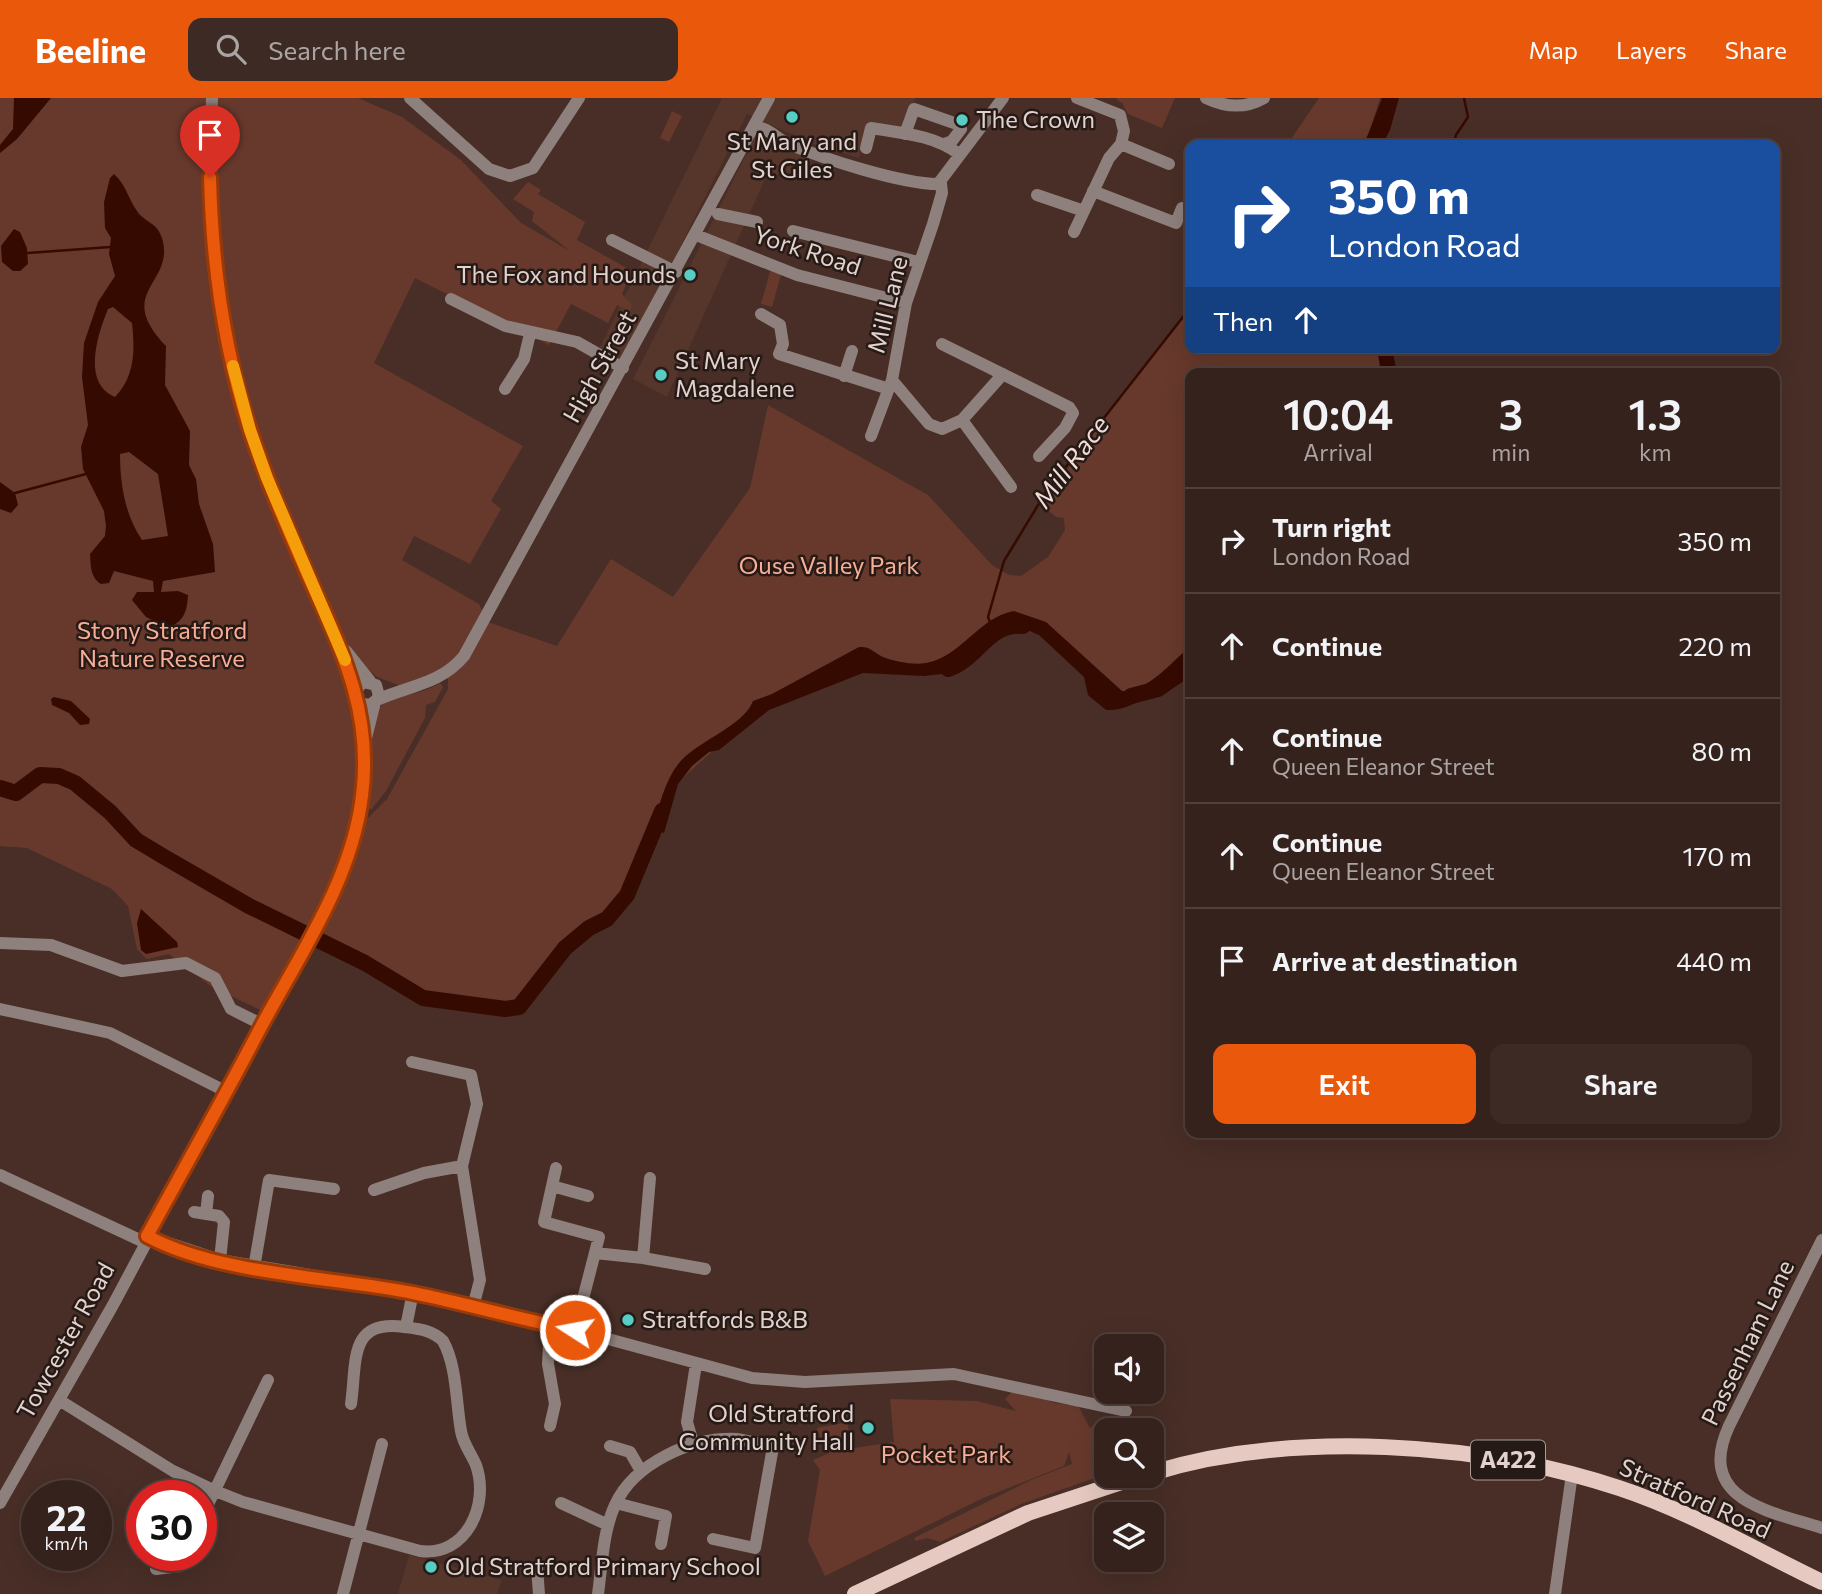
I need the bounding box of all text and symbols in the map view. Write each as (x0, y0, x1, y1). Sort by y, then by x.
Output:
search box (188, 18, 678, 81)
text: Beeline (35, 29, 146, 70)
icon: search (212, 30, 250, 68)
text: Search here (268, 34, 406, 65)
text: Map (1529, 35, 1578, 64)
text: Layers (1616, 35, 1687, 64)
text: Share (1725, 35, 1787, 64)
place label: The Crown (976, 104, 1095, 133)
pin (180, 105, 240, 177)
marker: St Mary and St Giles (784, 109, 800, 125)
marker: The Crown (954, 112, 970, 128)
icon: arrive (191, 116, 229, 154)
place label: St Mary and St Giles (727, 126, 857, 183)
text: 350 m (1328, 164, 1470, 224)
icon: right (1213, 168, 1304, 259)
street label: York Road (750, 219, 865, 281)
text: London Road (1328, 224, 1521, 264)
street label: Mill Lane (861, 253, 913, 356)
place label: The Fox and Hounds (456, 259, 676, 288)
marker: The Fox and Hounds (682, 267, 698, 283)
icon: ahead (1287, 301, 1325, 339)
street label: High Street (556, 305, 641, 427)
text: Then (1213, 305, 1273, 336)
place label: St Mary Magdalene (675, 345, 795, 402)
marker: St Mary Magdalene (653, 367, 669, 383)
text: 10:04 (1283, 387, 1393, 439)
text: 3 (1499, 387, 1523, 439)
text: 1.3 (1628, 387, 1682, 439)
water label: Mill Race (1025, 409, 1115, 513)
text: Arrival (1303, 438, 1373, 466)
text: min (1491, 438, 1530, 466)
text: km (1639, 438, 1672, 466)
text: Turn right (1272, 511, 1391, 542)
icon: right (1213, 522, 1251, 560)
text: 350 m (1678, 525, 1752, 556)
text: London Road (1272, 542, 1410, 570)
park label: Ouse Valley Park (739, 550, 919, 579)
park label: Stony Stratford Nature Reserve (77, 615, 247, 672)
icon: ahead (1213, 627, 1251, 665)
text: Continue (1272, 630, 1382, 661)
text: 220 m (1679, 630, 1752, 661)
text: Continue (1272, 721, 1382, 752)
icon: ahead (1213, 732, 1251, 770)
text: 80 m (1692, 735, 1752, 766)
text: Queen Eleanor Street (1272, 752, 1495, 780)
text: Continue (1272, 826, 1382, 857)
icon: ahead (1213, 837, 1251, 875)
text: 170 m (1683, 840, 1752, 871)
text: Queen Eleanor Street (1272, 857, 1495, 885)
icon: arrive (1213, 942, 1251, 980)
text: Arrive at destination (1272, 945, 1518, 976)
text: 440 m (1676, 945, 1752, 976)
button: Exit (1213, 1044, 1476, 1124)
button: Share (1490, 1044, 1752, 1124)
street label: Passenham Lane (1694, 1255, 1799, 1430)
street label: Towcester Road (10, 1257, 120, 1423)
position arrow (538, 1293, 612, 1367)
place label: Stratfords B&B (642, 1304, 808, 1333)
marker: Stratfords B&B (620, 1312, 636, 1328)
map controls (1094, 1334, 1164, 1572)
button: sound (1094, 1334, 1164, 1404)
place label: Old Stratford Community Hall (678, 1398, 854, 1455)
button: search (1094, 1418, 1164, 1488)
marker: Old Stratford Community Hall (860, 1420, 876, 1436)
park label: Pocket Park (881, 1439, 1011, 1468)
road number: A422 (1471, 1441, 1545, 1480)
street label: Stratford Road (1616, 1451, 1776, 1544)
speed limit sign: 30 (126, 1480, 217, 1571)
text: 22 (47, 1495, 86, 1538)
button: layers (1094, 1502, 1164, 1572)
text: km/h (45, 1532, 88, 1554)
place label: Old Stratford Primary School (445, 1551, 761, 1580)
marker: Old Stratford Primary School (423, 1559, 439, 1575)

